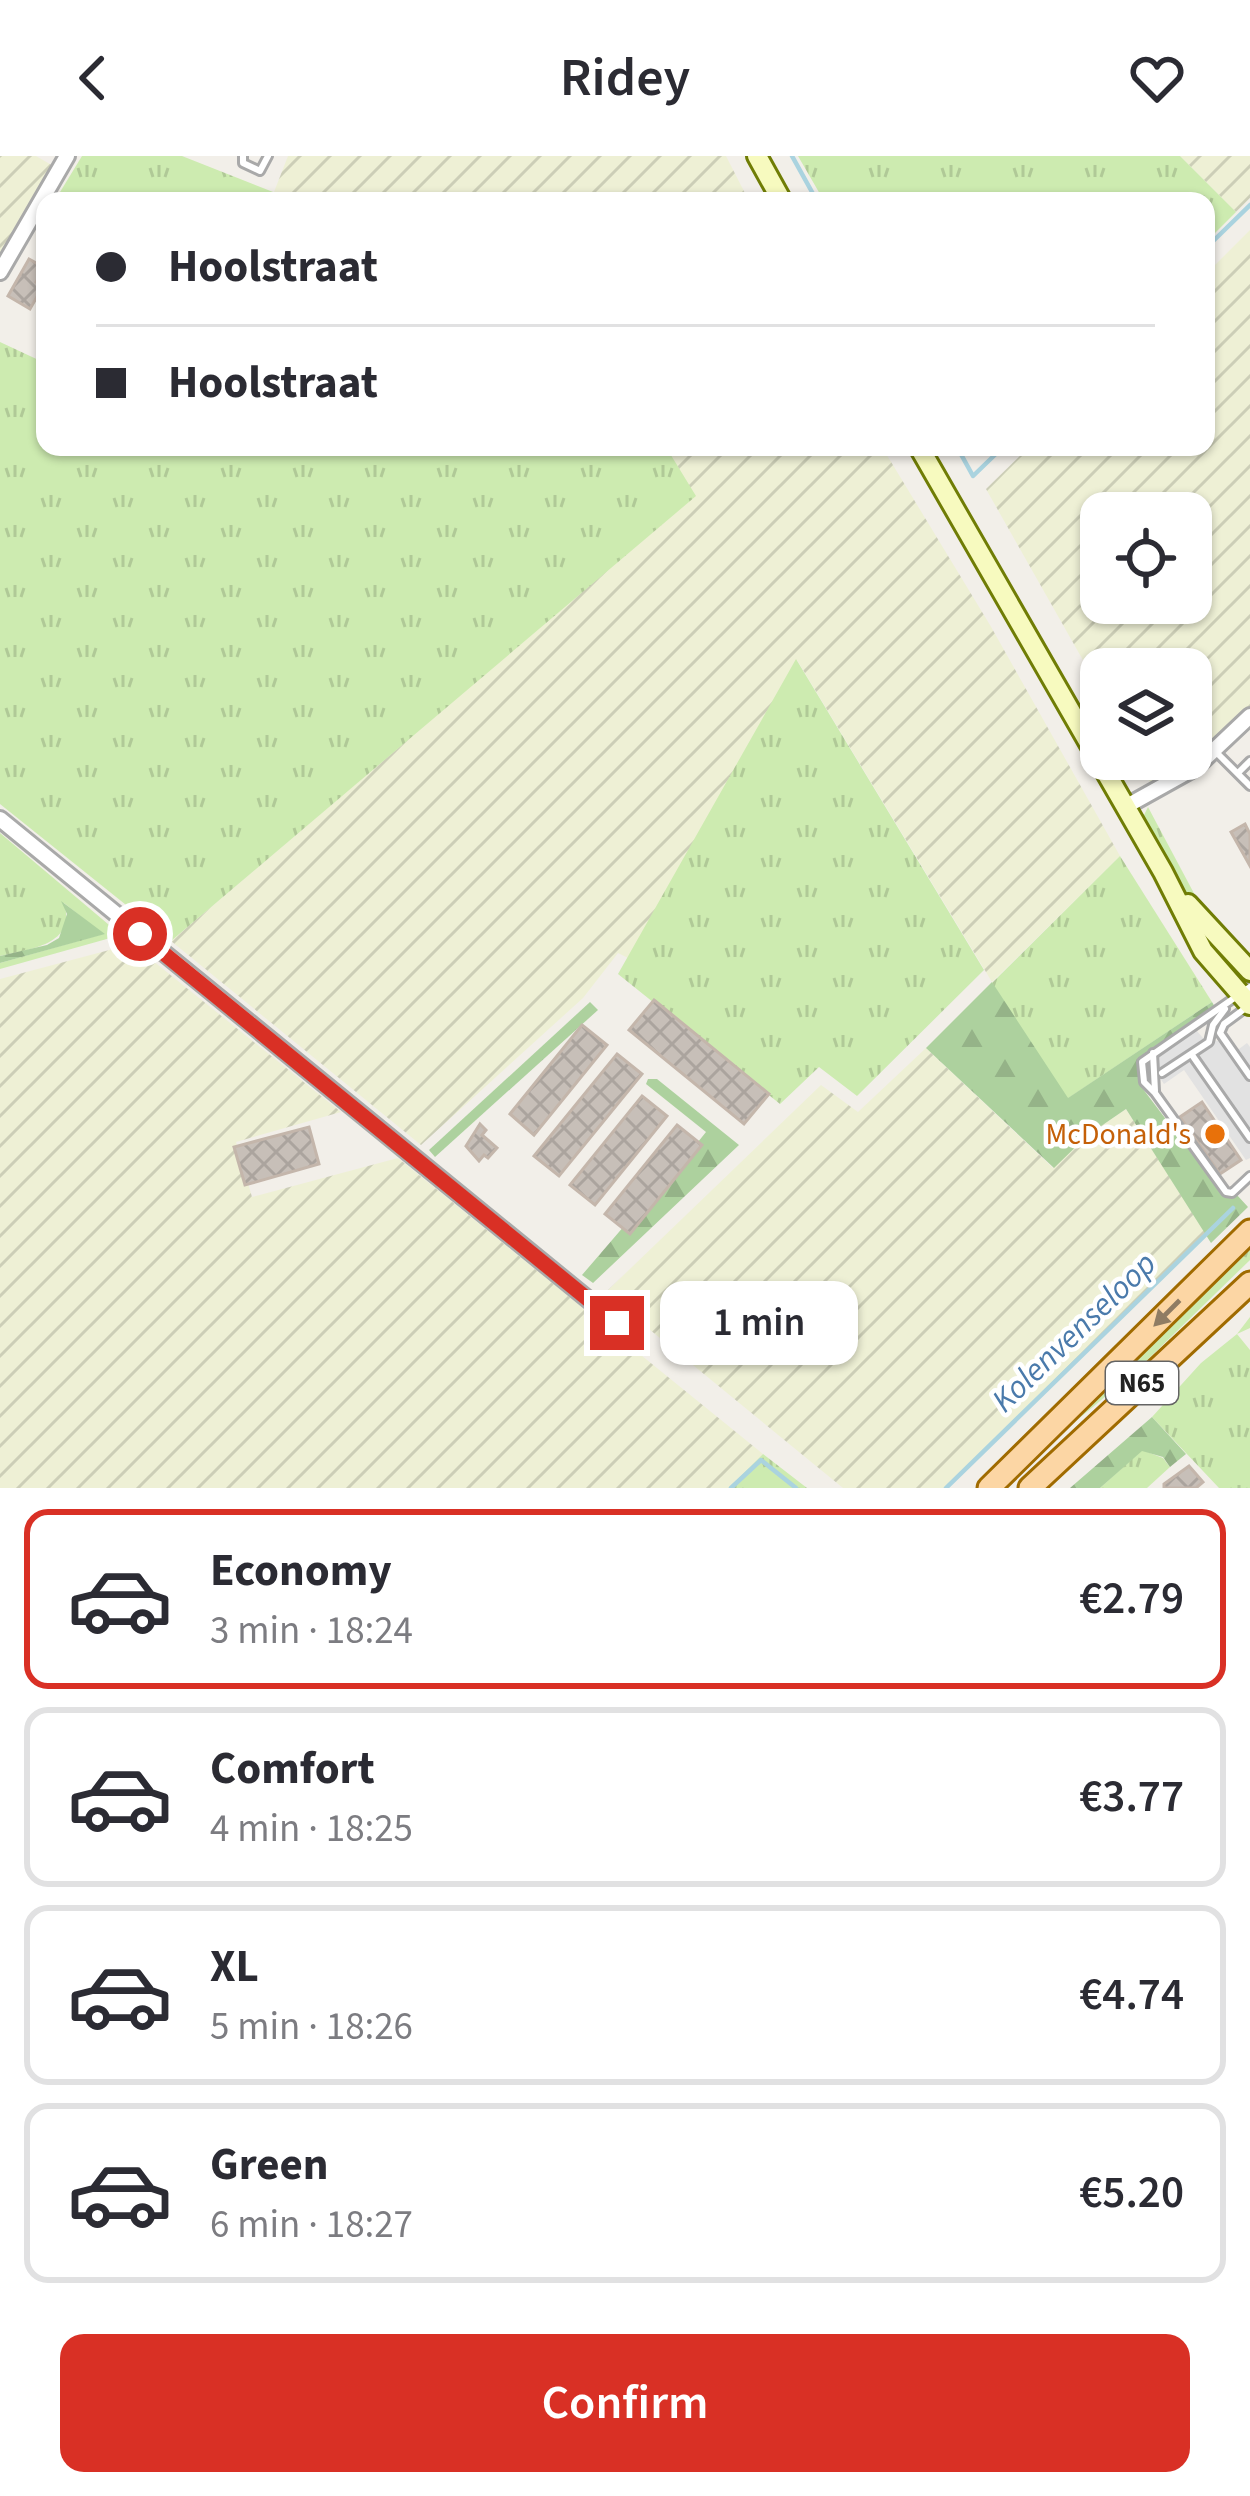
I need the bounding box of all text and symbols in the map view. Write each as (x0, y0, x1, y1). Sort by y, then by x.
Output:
text: Ridey (560, 40, 690, 117)
icon: back (60, 45, 126, 111)
icon: heart (1124, 45, 1190, 111)
text: Hoolstraat (168, 235, 378, 299)
text: Hoolstraat (168, 351, 378, 415)
map controls (1080, 492, 1212, 780)
button: locate (1080, 492, 1212, 624)
button: layers (1080, 648, 1212, 780)
route start (113, 907, 167, 961)
place label: McDonald's (1046, 1113, 1191, 1156)
marker: McDonald's (1202, 1121, 1228, 1147)
water label: Kolenvenseloop (981, 1241, 1167, 1423)
callout: 1 min (659, 1281, 857, 1365)
text: 1 min (713, 1295, 805, 1351)
route end (590, 1296, 644, 1350)
one-way arrow (1153, 1299, 1181, 1327)
road number: N65 (1106, 1362, 1178, 1404)
text: Economy (210, 1539, 392, 1603)
icon: car (66, 1545, 174, 1653)
text: €2.79 (1079, 1567, 1184, 1631)
text: 3 min · 18:24 (210, 1603, 413, 1659)
text: Comfort (210, 1737, 375, 1801)
icon: car (66, 1743, 174, 1851)
text: €3.77 (1079, 1765, 1184, 1829)
text: 4 min · 18:25 (210, 1801, 413, 1857)
text: XL (210, 1935, 259, 1999)
icon: car (66, 1941, 174, 2049)
text: €4.74 (1079, 1963, 1184, 2027)
text: 5 min · 18:26 (210, 1999, 413, 2055)
text: Green (210, 2133, 329, 2197)
icon: car (66, 2139, 174, 2247)
text: €5.20 (1079, 2161, 1184, 2225)
text: 6 min · 18:27 (210, 2197, 413, 2253)
button: Confirm (60, 2334, 1190, 2472)

